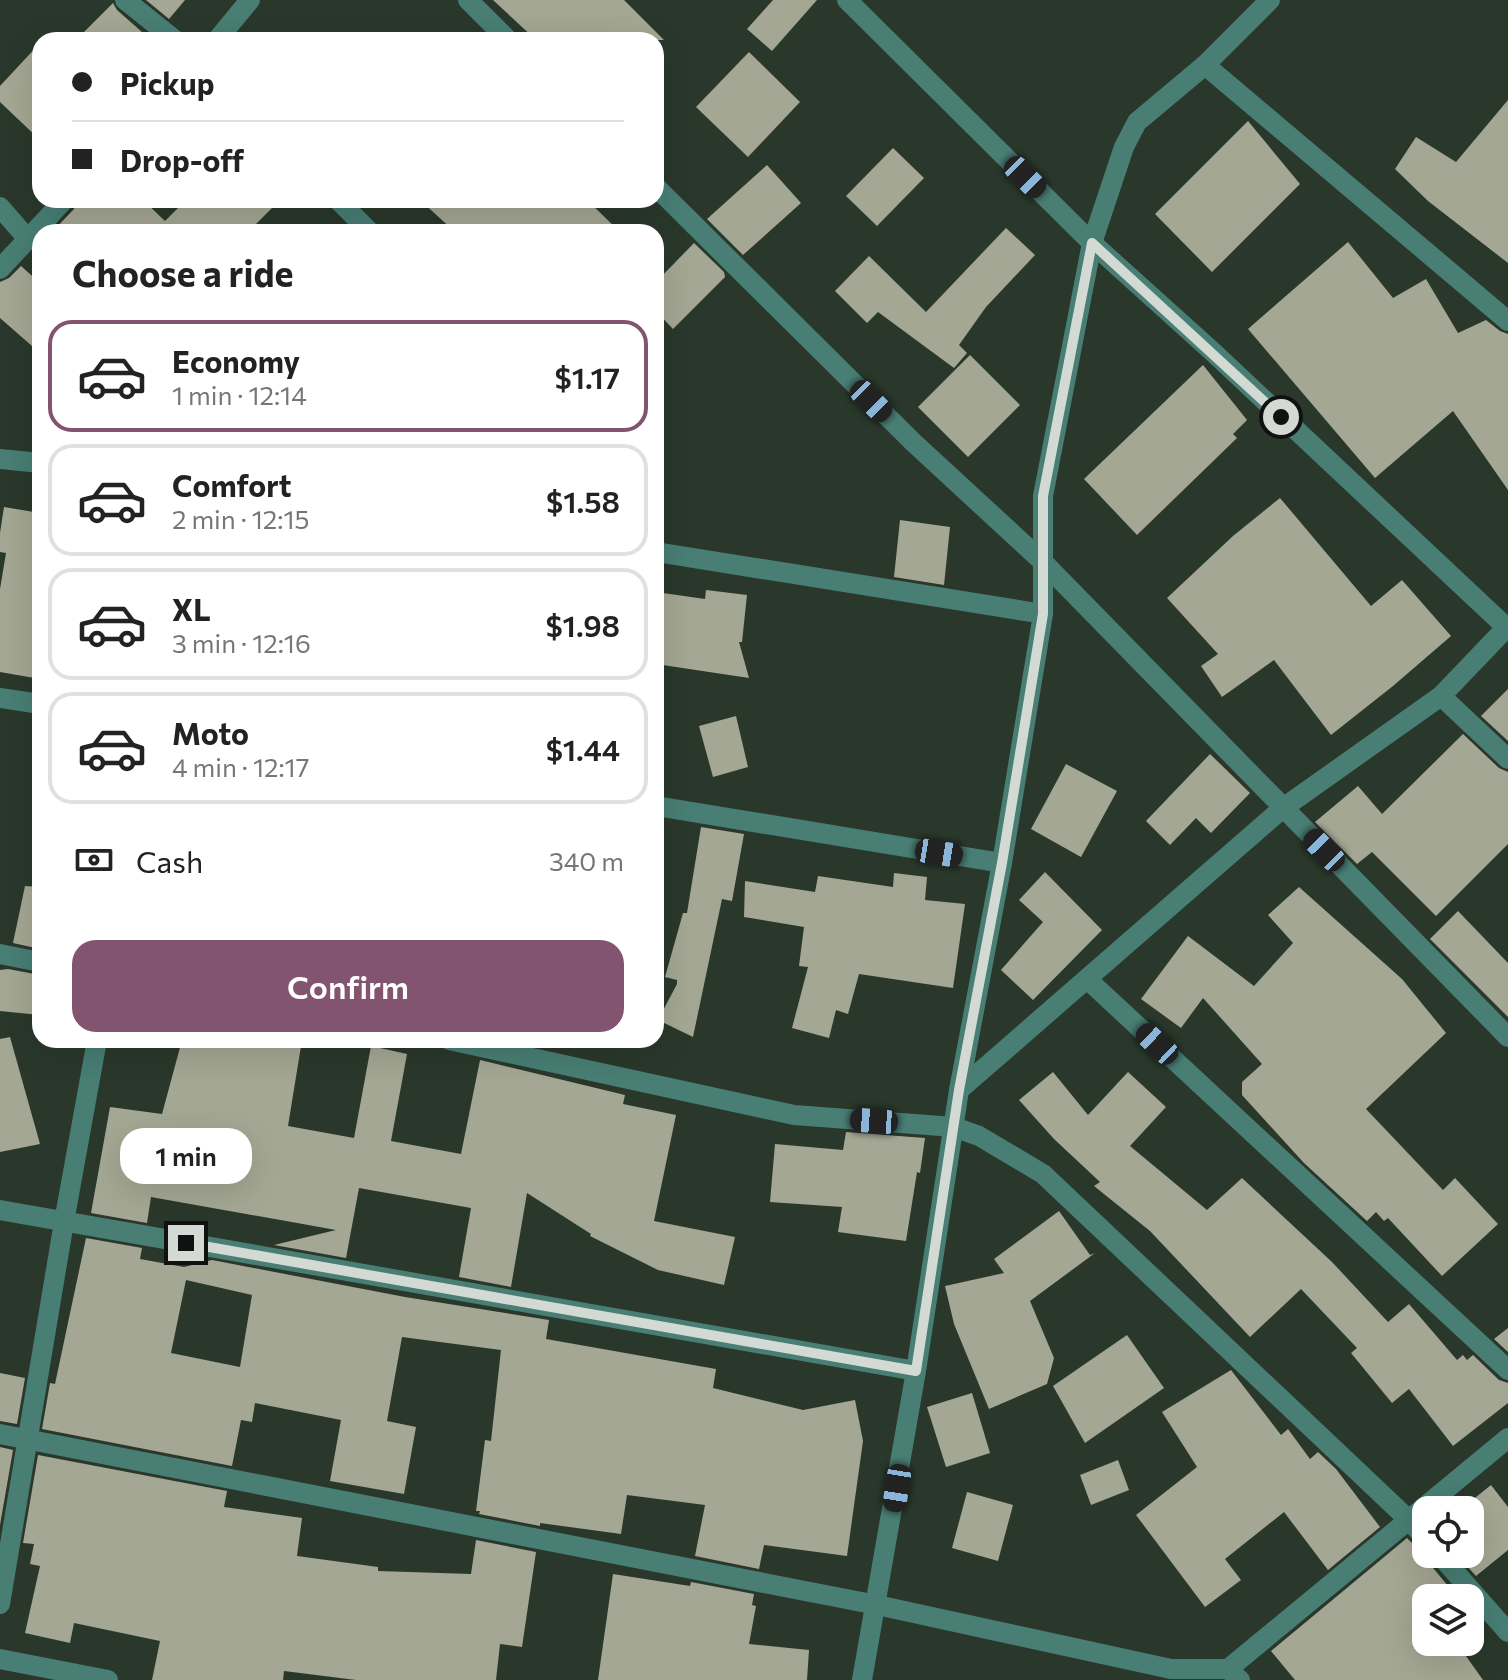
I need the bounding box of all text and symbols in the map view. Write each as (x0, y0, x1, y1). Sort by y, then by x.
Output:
text: Pickup (120, 64, 214, 101)
text: Drop-off (120, 141, 244, 178)
car (1000, 152, 1050, 202)
text: Choose a ride (72, 250, 293, 294)
icon: car (76, 340, 148, 412)
text: Economy (172, 342, 300, 379)
text: $1.17 (555, 358, 620, 395)
car (846, 376, 896, 426)
text: 1 min · 12:14 (172, 379, 307, 410)
route start (1263, 399, 1299, 435)
icon: car (76, 464, 148, 536)
text: Comfort (172, 466, 291, 503)
text: $1.58 (546, 482, 620, 519)
text: 2 min · 12:15 (172, 503, 309, 534)
icon: car (76, 588, 148, 660)
text: XL (172, 590, 211, 627)
text: $1.98 (546, 606, 620, 643)
text: 3 min · 12:16 (172, 627, 311, 658)
icon: car (76, 712, 148, 784)
text: Moto (172, 714, 249, 751)
text: $1.44 (546, 730, 620, 767)
text: 4 min · 12:17 (172, 751, 309, 782)
car (1299, 824, 1349, 876)
car (913, 837, 965, 869)
icon: cash (72, 838, 116, 882)
text: Cash (136, 842, 203, 879)
text: 340 m (549, 845, 624, 876)
button: Confirm (72, 940, 624, 1032)
car (1131, 1019, 1183, 1069)
car (849, 1107, 899, 1135)
callout: 1 min (120, 1127, 252, 1183)
text: 1 min (155, 1140, 217, 1171)
route end (168, 1225, 204, 1261)
car (881, 1462, 913, 1514)
map controls (1412, 1496, 1484, 1656)
button: locate (1412, 1496, 1484, 1568)
button: layers (1412, 1584, 1484, 1656)

